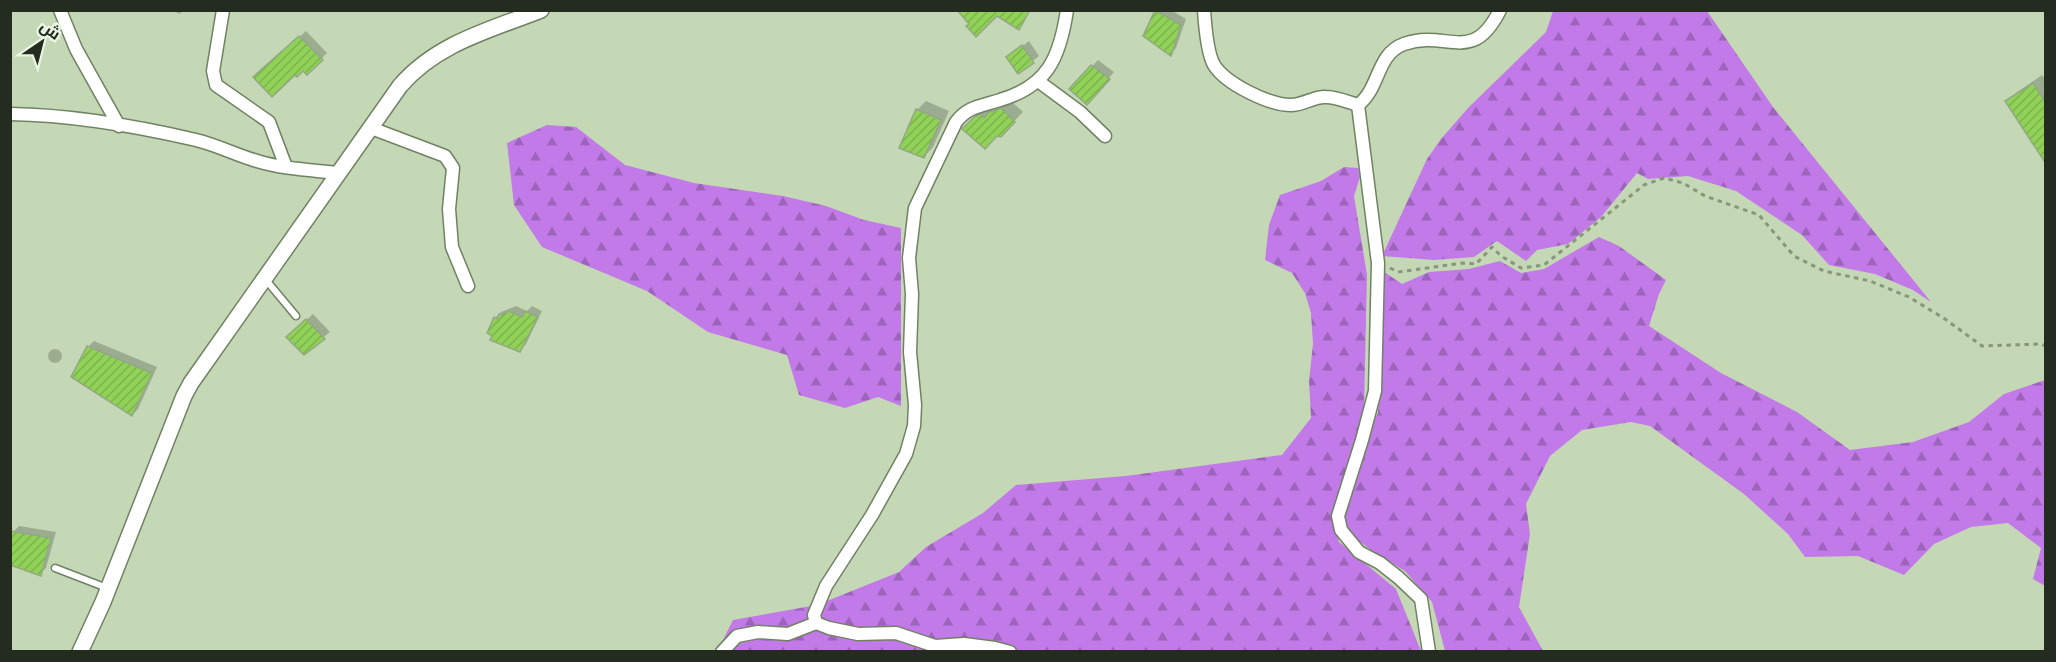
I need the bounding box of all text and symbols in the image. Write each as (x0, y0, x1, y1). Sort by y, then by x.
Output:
north arrow (12, 12, 72, 72)
text: ش (36, 16, 64, 44)

